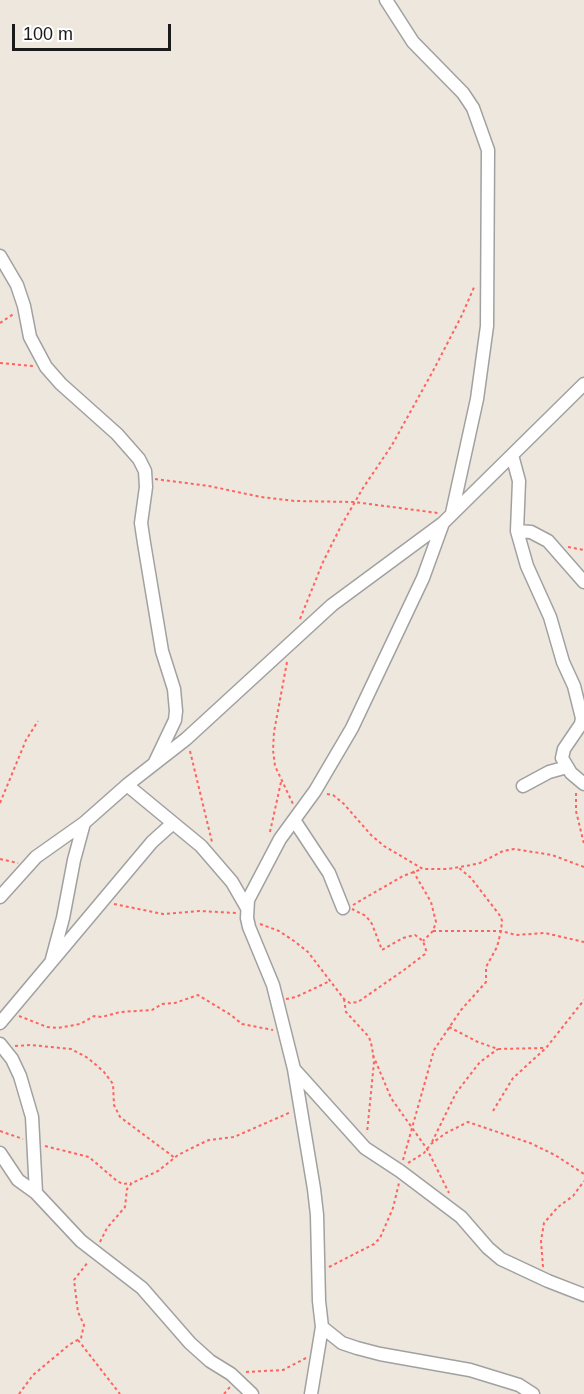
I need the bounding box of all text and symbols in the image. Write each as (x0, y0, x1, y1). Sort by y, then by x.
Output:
scale bar (15, 12, 174, 50)
text: 100 m (23, 24, 73, 44)

